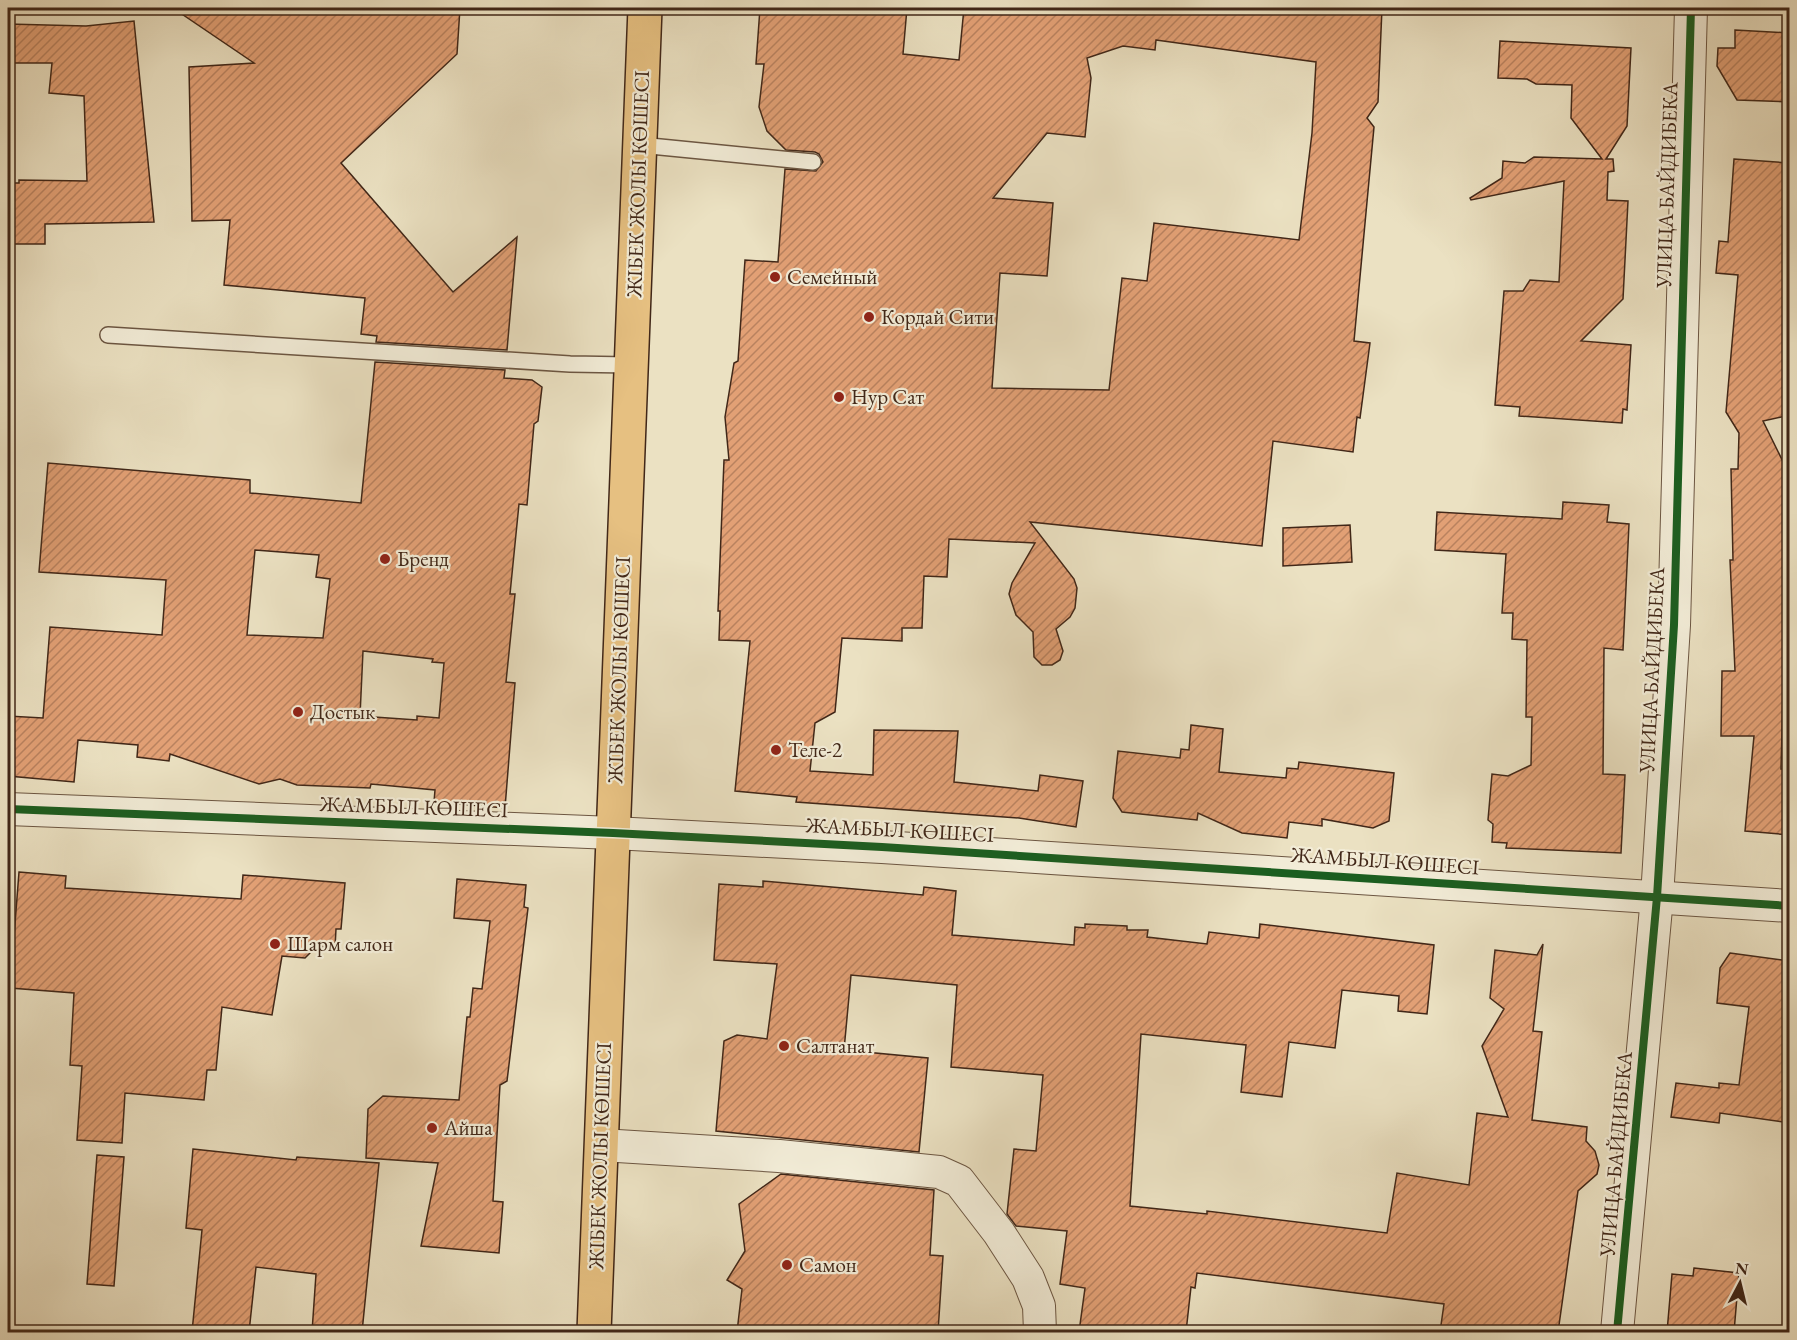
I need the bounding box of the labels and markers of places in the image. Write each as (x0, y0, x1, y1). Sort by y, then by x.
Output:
place label: Семейный (787, 263, 877, 290)
marker: Семейный (768, 270, 782, 284)
place label: Кордай Сити (881, 303, 994, 330)
marker: Кордай Сити (862, 310, 876, 324)
place label: Нур Сат (851, 383, 925, 410)
marker: Нур Сат (832, 390, 846, 404)
place label: Бренд (397, 545, 449, 572)
marker: Бренд (378, 552, 392, 566)
place label: Достык (310, 698, 375, 725)
marker: Достык (291, 705, 305, 719)
place label: Теле-2 (788, 736, 842, 763)
marker: Теле-2 (769, 743, 783, 757)
place label: Шарм салон (287, 930, 393, 957)
marker: Шарм салон (268, 937, 282, 951)
place label: Салтанат (796, 1032, 875, 1059)
marker: Салтанат (777, 1039, 791, 1053)
place label: Айша (443, 1114, 493, 1141)
marker: Айша (425, 1121, 439, 1135)
place label: Самон (799, 1251, 857, 1278)
marker: Самон (780, 1258, 794, 1272)

